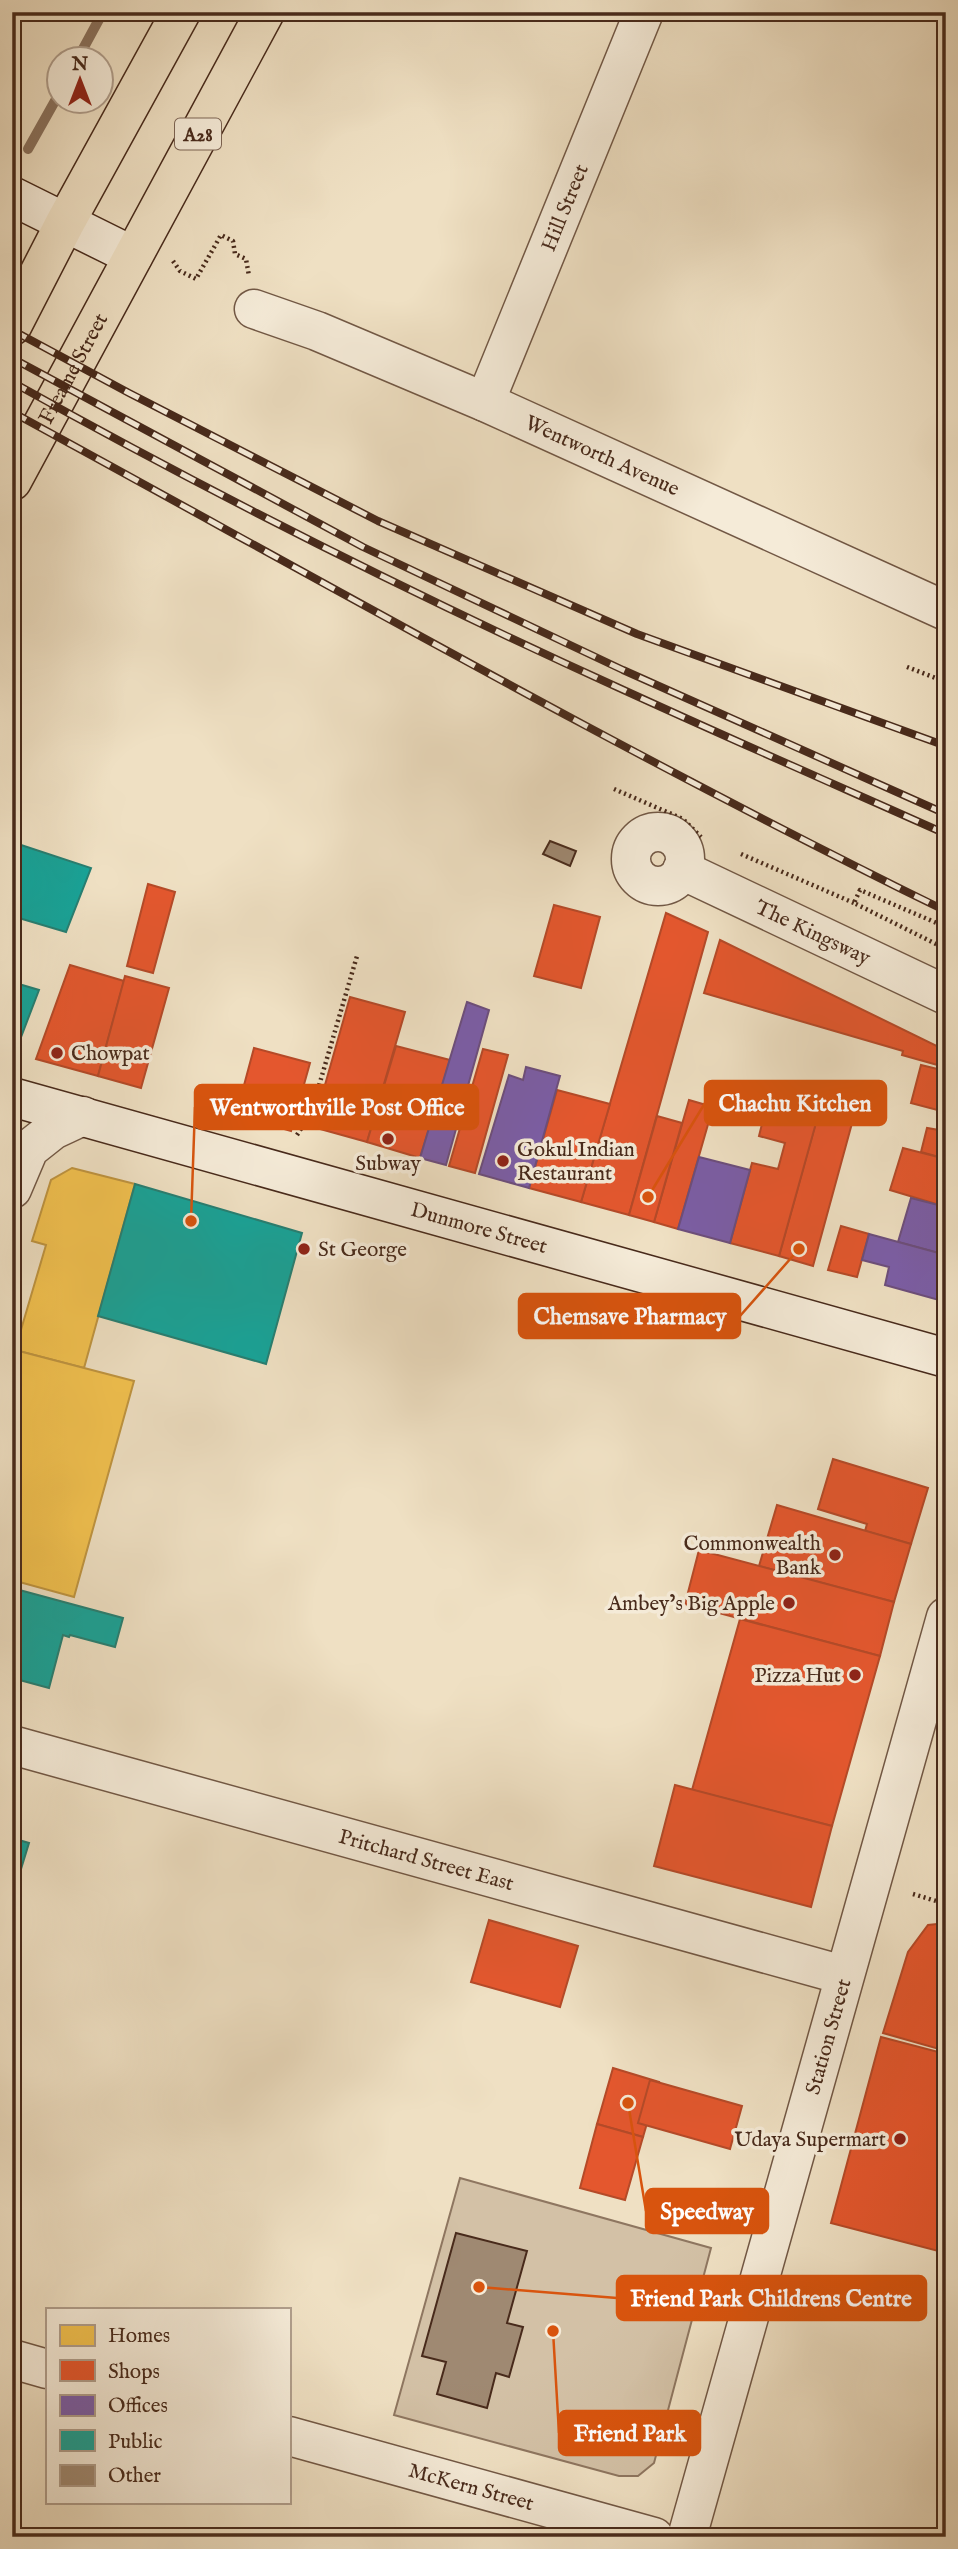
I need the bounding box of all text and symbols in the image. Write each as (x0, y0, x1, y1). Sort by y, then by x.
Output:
north arrow (46, 46, 116, 116)
text: N (71, 53, 89, 77)
road number: A28 (175, 118, 221, 150)
street label: Hill Street (536, 160, 596, 256)
street label: Freame Street (33, 309, 115, 429)
street label: Wentworth Avenue (520, 410, 684, 503)
street label: The Kingsway (750, 895, 875, 973)
place label: Chowpat (71, 1041, 150, 1068)
marker: Chowpat (49, 1045, 65, 1061)
callout: Chachu Kitchen (705, 1081, 886, 1125)
callout: Wentworthville Post Office (195, 1085, 478, 1129)
text: Chachu Kitchen (718, 1090, 872, 1119)
text: Wentworthville Post Office (208, 1094, 465, 1123)
marker: Subway (380, 1131, 396, 1147)
place label: Gokul Indian Restaurant (517, 1137, 635, 1188)
place label: Subway (355, 1151, 421, 1178)
marker: Gokul Indian Restaurant (495, 1153, 511, 1169)
street label: Dunmore Street (407, 1197, 550, 1261)
place label: St George (318, 1237, 407, 1264)
marker: St George (296, 1241, 312, 1257)
callout: Chemsave Pharmacy (519, 1294, 740, 1338)
text: Chemsave Pharmacy (533, 1303, 727, 1332)
place label: Commonwealth Bank (684, 1531, 822, 1582)
marker: Commonwealth Bank (827, 1547, 843, 1563)
place label: Ambey’s Big Apple (607, 1591, 775, 1618)
marker: Ambey’s Big Apple (781, 1595, 797, 1611)
place label: Pizza Hut (754, 1663, 841, 1690)
marker: Pizza Hut (847, 1667, 863, 1683)
street label: Pritchard Street East (335, 1824, 517, 1898)
street label: Station Street (800, 1976, 858, 2098)
place label: Udaya Supermart (734, 2127, 886, 2154)
marker: Udaya Supermart (892, 2131, 908, 2147)
callout: Speedway (646, 2189, 768, 2233)
text: Speedway (660, 2198, 754, 2227)
callout: Friend Park Childrens Centre (617, 2276, 926, 2320)
text: Friend Park Childrens Centre (630, 2285, 912, 2314)
legend (46, 2308, 290, 2504)
text: Homes (108, 2323, 170, 2350)
text: Shops (108, 2359, 160, 2386)
text: Offices (108, 2393, 168, 2420)
callout: Friend Park (559, 2411, 700, 2455)
text: Friend Park (574, 2420, 687, 2449)
text: Public (108, 2429, 162, 2456)
street label: McKern Street (405, 2458, 536, 2518)
text: Other (108, 2463, 161, 2490)

